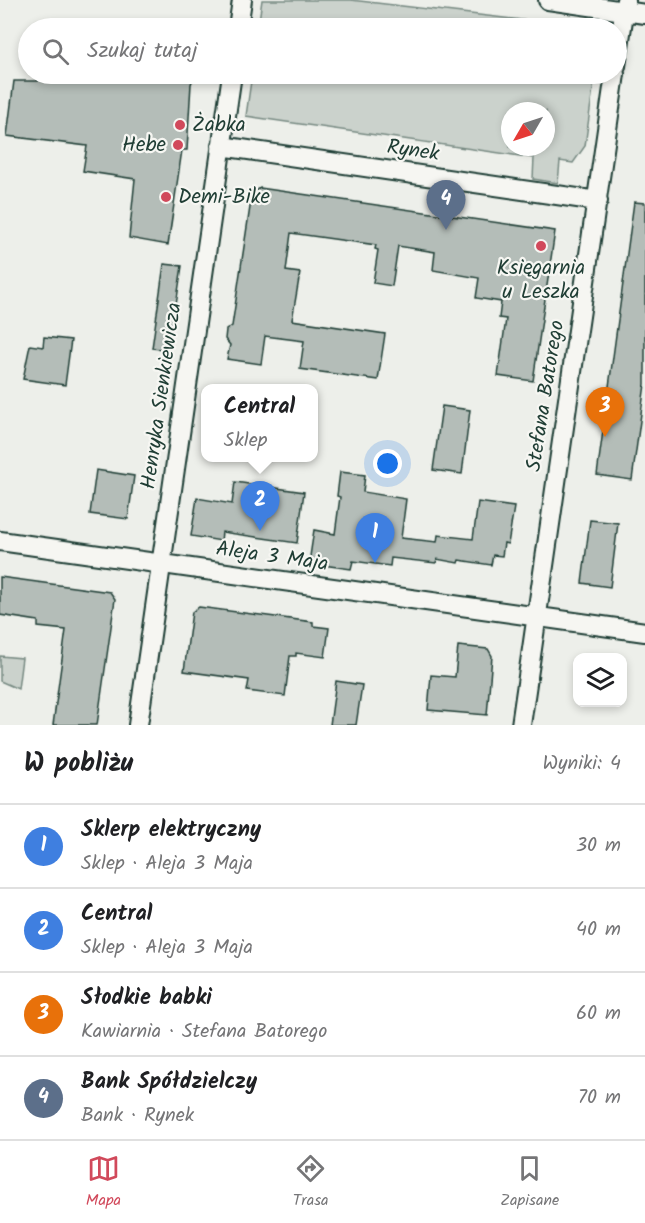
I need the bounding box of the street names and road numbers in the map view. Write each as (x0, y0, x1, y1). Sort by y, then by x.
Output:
street label: Rynek (385, 131, 441, 171)
street label: Henryka Sienkiewicza (133, 300, 191, 492)
street label: Stefana Batorego (518, 318, 574, 474)
street label: Aleja 3 Maja (214, 533, 330, 581)

